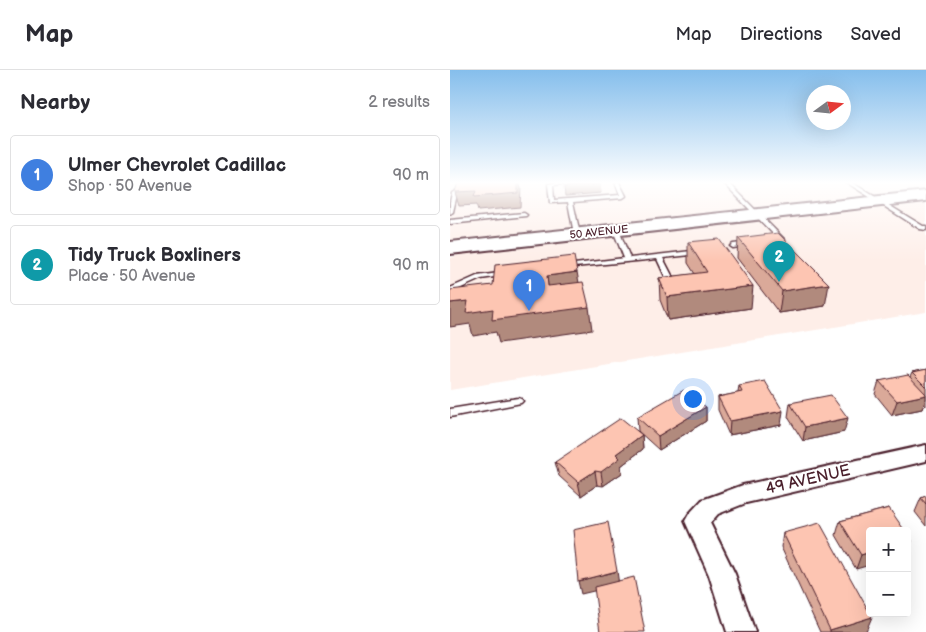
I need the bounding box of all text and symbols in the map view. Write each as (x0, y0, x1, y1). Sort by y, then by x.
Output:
text: Map (25, 20, 73, 49)
text: Map (676, 24, 712, 45)
text: Directions (740, 24, 822, 45)
text: Saved (850, 24, 901, 45)
north arrow (806, 85, 851, 130)
text: Nearby (20, 90, 90, 115)
text: 2 results (368, 93, 430, 112)
text: Ulmer Chevrolet Cadillac (68, 154, 286, 177)
text: 1 (34, 166, 40, 185)
text: 90 m (393, 166, 429, 185)
text: Shop · 50 Avenue (68, 177, 192, 196)
street label: 50 AVENUE (569, 222, 629, 242)
pin: 2 (763, 241, 795, 282)
text: Tidy Truck Boxliners (68, 244, 241, 267)
text: 2 (32, 256, 42, 275)
text: 90 m (393, 256, 429, 275)
text: Place · 50 Avenue (68, 267, 196, 286)
pin: 1 (513, 270, 545, 311)
your location (680, 386, 706, 412)
street label: 49 AVENUE (764, 461, 852, 499)
map controls (866, 527, 911, 617)
button: + (866, 527, 911, 572)
button: − (866, 572, 911, 617)

